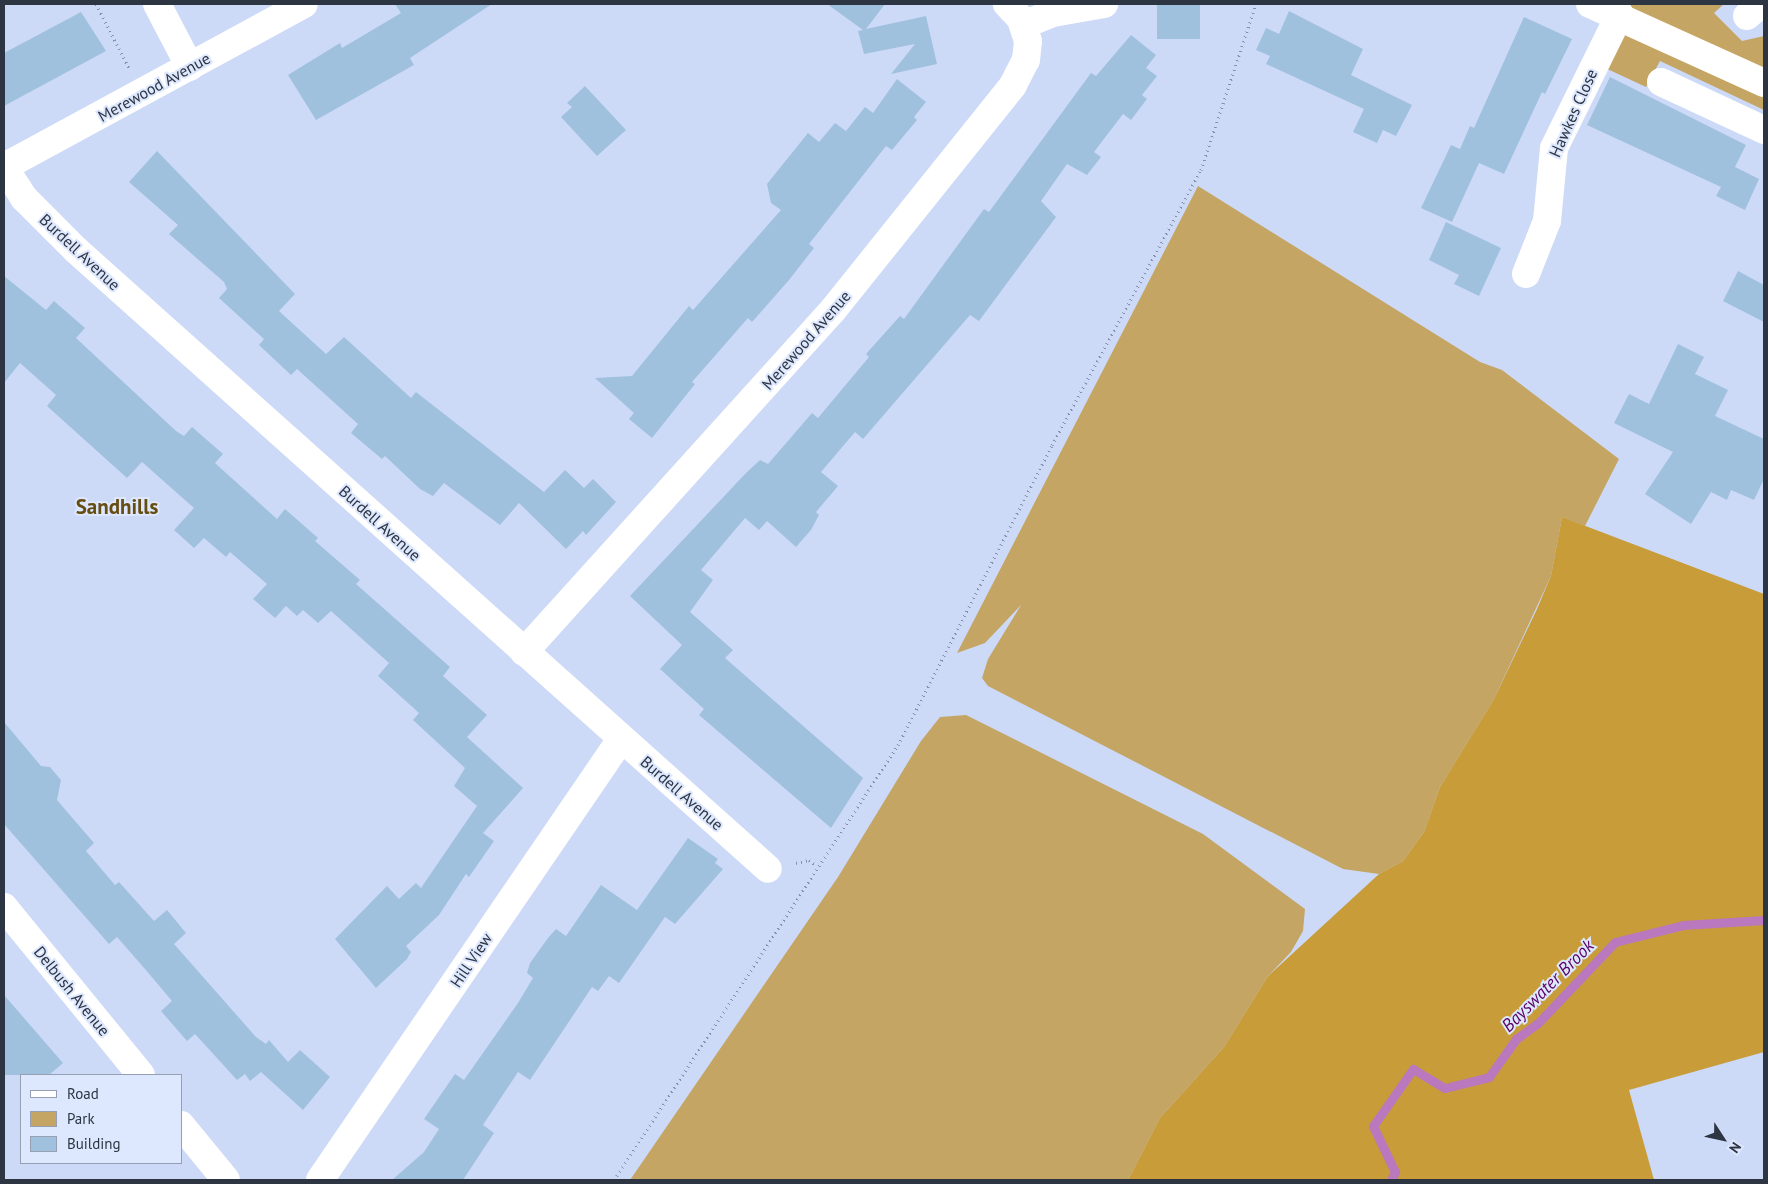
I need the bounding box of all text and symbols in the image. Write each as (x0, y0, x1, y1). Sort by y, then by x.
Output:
street label: Merewood Avenue (94, 48, 214, 126)
street label: Hawkes Close (1545, 66, 1601, 160)
street label: Burdell Avenue (36, 210, 124, 294)
street label: Merewood Avenue (758, 286, 854, 394)
street label: Burdell Avenue (335, 481, 425, 565)
district label: Sandhills (76, 494, 158, 520)
street label: Burdell Avenue (637, 752, 727, 834)
street label: Hill View (446, 929, 496, 991)
water label: Bayswater Brook (1497, 935, 1599, 1037)
street label: Delbush Avenue (30, 942, 114, 1040)
legend (20, 1074, 182, 1164)
text: Road (67, 1084, 99, 1103)
text: Park (67, 1109, 95, 1128)
north arrow (1698, 1114, 1748, 1164)
text: Building (67, 1134, 121, 1153)
text: N (1725, 1139, 1745, 1157)

